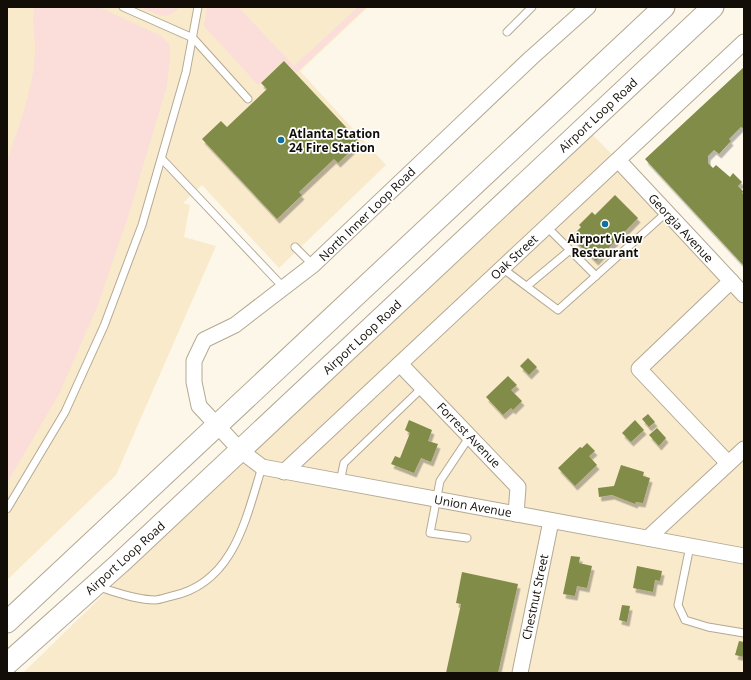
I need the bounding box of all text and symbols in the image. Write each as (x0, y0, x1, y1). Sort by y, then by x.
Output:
street label: Airport Loop Road (555, 74, 641, 156)
place label: Atlanta Station 24 Fire Station (289, 125, 380, 156)
marker: Atlanta Station 24 Fire Station (276, 135, 286, 145)
street label: North Inner Loop Road (315, 163, 419, 265)
street label: Georgia Avenue (645, 190, 718, 266)
marker: Airport View Restaurant (600, 219, 610, 229)
place label: Airport View Restaurant (567, 230, 643, 261)
street label: Oak Street (487, 231, 541, 283)
street label: Airport Loop Road (319, 296, 405, 378)
street label: Forrest Avenue (433, 399, 505, 472)
street label: Union Avenue (433, 491, 513, 521)
street label: Airport Loop Road (81, 517, 169, 599)
street label: Chestnut Street (518, 553, 552, 641)

